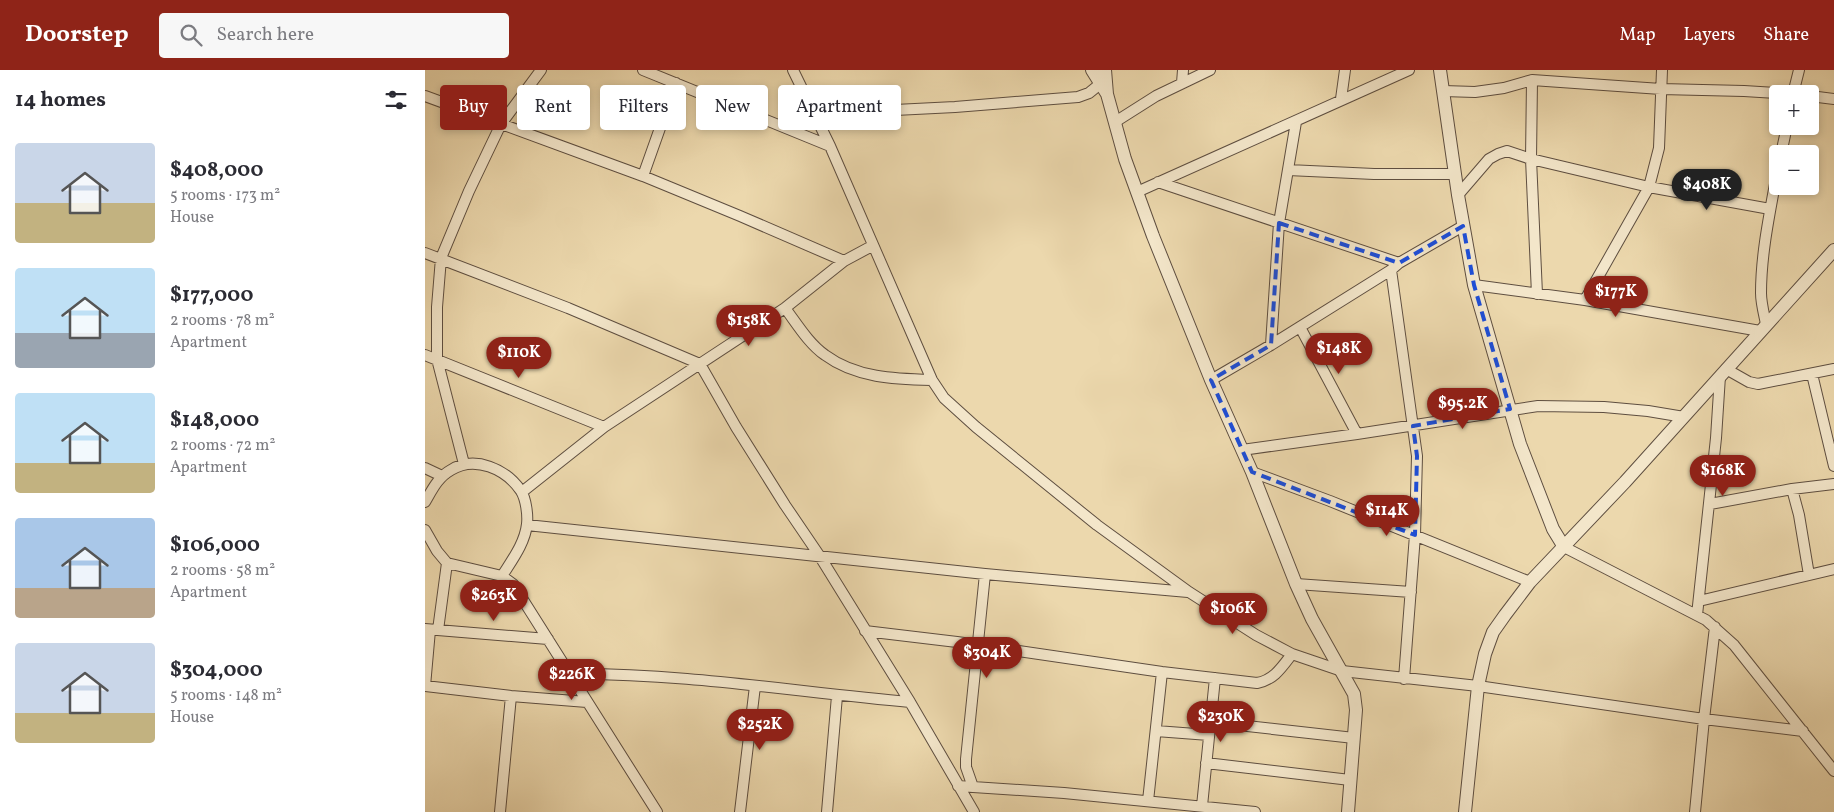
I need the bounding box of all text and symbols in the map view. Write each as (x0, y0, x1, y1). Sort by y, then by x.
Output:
search box (159, 13, 509, 58)
text: Doorstep (25, 18, 129, 52)
icon: search (177, 21, 205, 49)
text: Search here (217, 22, 314, 48)
text: Map (1619, 23, 1655, 48)
text: Layers (1683, 23, 1735, 48)
text: Share (1763, 23, 1809, 48)
chip: Buy (440, 85, 507, 130)
chip: Rent (517, 85, 590, 130)
chip: Filters (600, 85, 686, 130)
chip: New (696, 85, 768, 130)
chip: Apartment (778, 85, 901, 130)
map controls (1769, 85, 1819, 195)
button: + (1769, 85, 1819, 135)
text: 14 homes (15, 86, 106, 115)
icon: filters (382, 86, 410, 114)
button: − (1769, 145, 1819, 195)
text: $408,000 (170, 156, 263, 185)
icon: home (55, 163, 115, 223)
pin: $408K (1672, 168, 1742, 211)
text: $408K (1683, 174, 1731, 196)
text: 5 rooms · 173 m² (170, 185, 280, 207)
text: House (170, 207, 214, 229)
pin: $177K (1581, 276, 1651, 318)
text: $177,000 (170, 281, 253, 310)
text: $177K (1595, 281, 1637, 303)
icon: home (55, 288, 115, 348)
pin: $158K (714, 304, 784, 347)
text: 2 rooms · 78 m² (170, 310, 275, 332)
text: $158K (727, 310, 771, 332)
text: Apartment (170, 332, 247, 354)
pin: $148K (1304, 332, 1374, 375)
pin: $110K (484, 336, 554, 379)
text: $148K (1316, 338, 1362, 360)
text: $110K (497, 342, 541, 364)
pin: $95.2K (1422, 388, 1504, 430)
text: $95.2K (1438, 393, 1488, 415)
text: $148,000 (170, 406, 259, 435)
icon: home (55, 413, 115, 473)
text: 2 rooms · 72 m² (170, 435, 275, 457)
pin: $168K (1688, 454, 1758, 497)
text: Apartment (170, 457, 247, 479)
text: $168K (1701, 460, 1745, 482)
pin: $114K (1352, 494, 1422, 537)
text: $114K (1365, 500, 1409, 522)
text: $106,000 (170, 531, 260, 560)
icon: home (55, 538, 115, 598)
text: 2 rooms · 58 m² (170, 560, 275, 582)
pin: $263K (459, 580, 529, 622)
text: Apartment (170, 582, 247, 604)
text: $263K (471, 585, 517, 607)
pin: $106K (1198, 592, 1268, 635)
text: $106K (1210, 598, 1256, 620)
pin: $304K (952, 636, 1022, 679)
text: $304K (963, 642, 1011, 664)
text: $304,000 (170, 656, 263, 685)
pin: $226K (537, 658, 607, 701)
icon: home (55, 663, 115, 723)
text: $226K (549, 664, 595, 686)
text: 5 rooms · 148 m² (170, 685, 282, 707)
pin: $230K (1186, 700, 1256, 743)
text: $230K (1198, 706, 1244, 728)
text: House (170, 707, 214, 729)
pin: $252K (725, 708, 795, 751)
text: $252K (738, 714, 782, 736)

